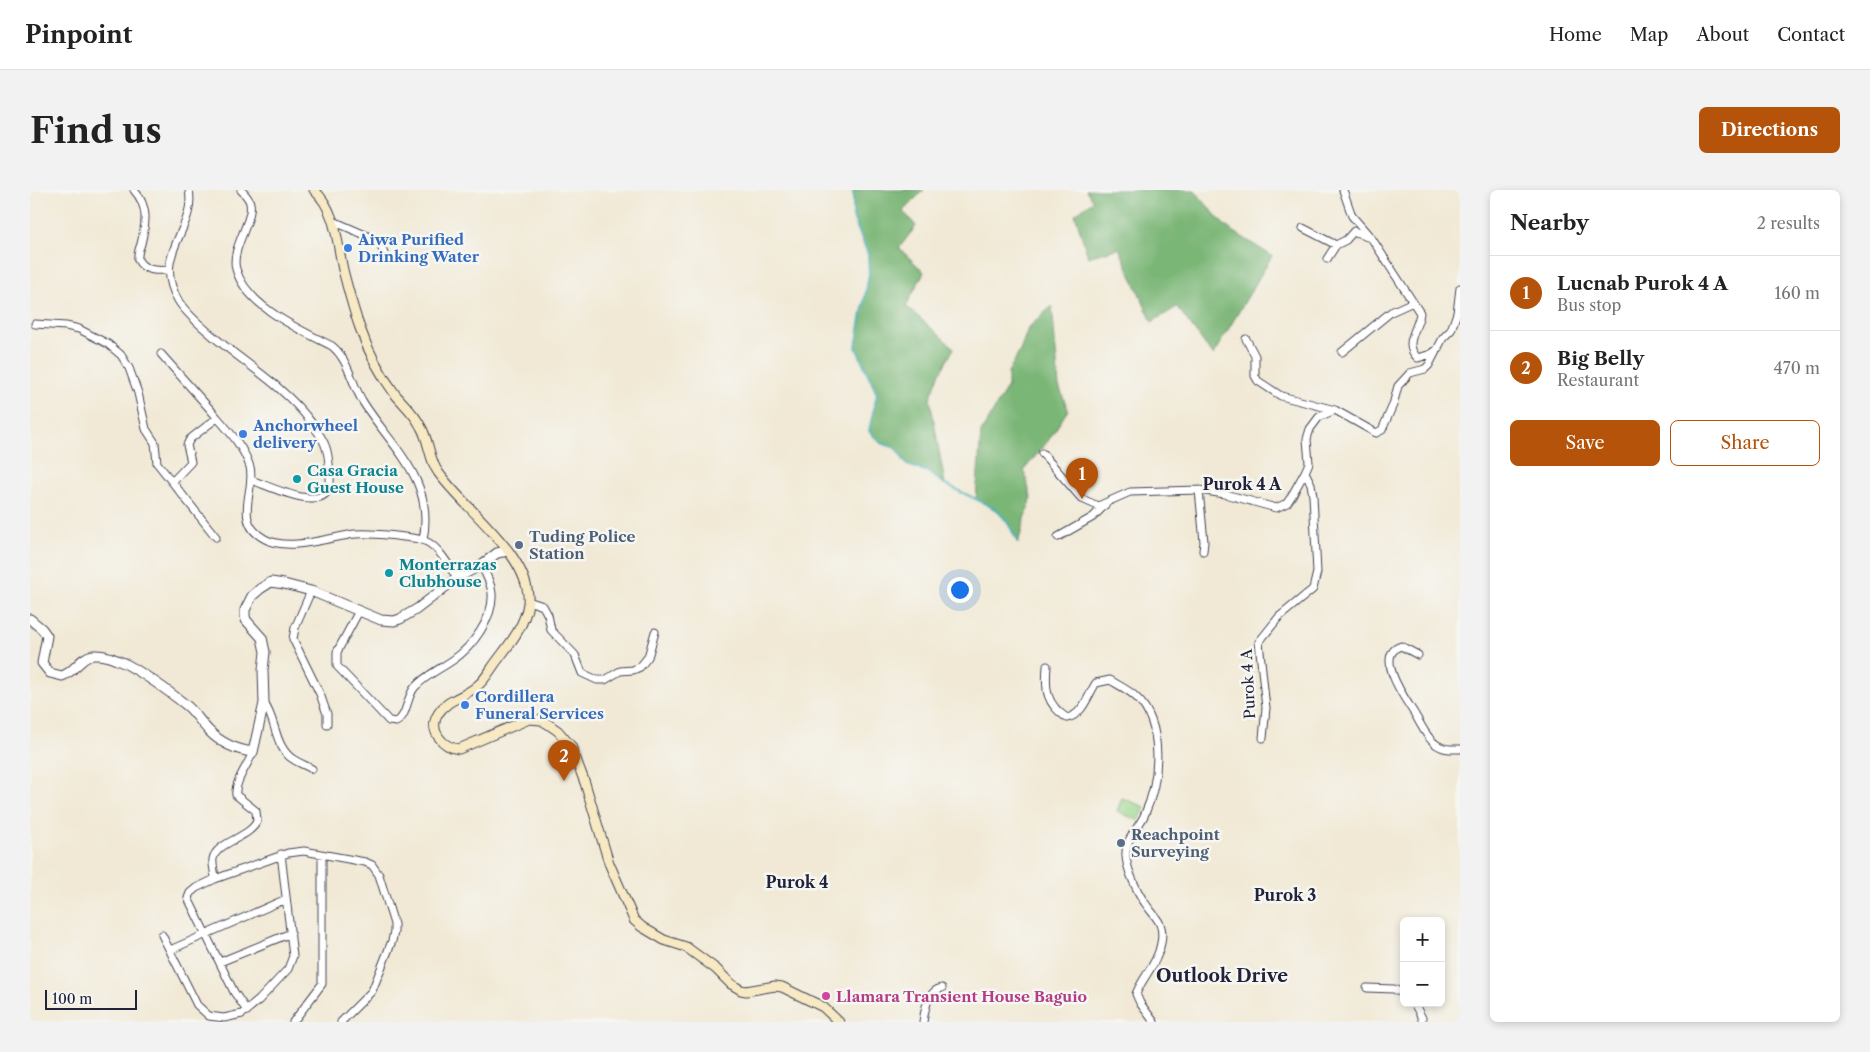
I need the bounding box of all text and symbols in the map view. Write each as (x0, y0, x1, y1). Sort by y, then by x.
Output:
text: Pinpoint (25, 20, 132, 49)
text: Home (1549, 24, 1602, 46)
text: Map (1630, 24, 1668, 46)
text: About (1696, 24, 1749, 46)
text: Contact (1777, 24, 1845, 46)
button: Directions (1699, 107, 1840, 153)
text: Find us (30, 109, 162, 152)
text: Nearby (1510, 210, 1589, 235)
text: 2 results (1757, 213, 1820, 233)
place label: Aiwa Purified Drinking Water (357, 230, 480, 266)
marker: Aiwa Purified Drinking Water (342, 242, 354, 254)
text: Lucnab Purok 4 A (1557, 272, 1728, 295)
text: 1 (1522, 283, 1530, 303)
text: 160 m (1775, 283, 1820, 303)
text: Bus stop (1557, 295, 1621, 315)
text: Big Belly (1557, 347, 1644, 370)
text: 2 (1521, 358, 1531, 378)
text: 470 m (1774, 358, 1820, 378)
text: Restaurant (1557, 370, 1639, 390)
place label: Anchorwheel delivery (252, 416, 358, 452)
button: Save (1510, 420, 1660, 466)
button: Share (1670, 420, 1820, 466)
marker: Anchorwheel delivery (237, 428, 249, 440)
pin: 1 (1066, 458, 1098, 499)
place label: Casa Gracia Guest House (307, 461, 404, 497)
marker: Casa Gracia Guest House (291, 473, 303, 485)
district label: Purok 4 A (1203, 474, 1282, 494)
place label: Tuding Police Station (529, 527, 636, 563)
marker: Tuding Police Station (513, 539, 525, 551)
place label: Monterrazas Clubhouse (399, 555, 497, 591)
marker: Monterrazas Clubhouse (383, 567, 395, 579)
your location (947, 577, 973, 603)
street label: Purok 4 A (1237, 648, 1259, 719)
place label: Cordillera Funeral Services (475, 687, 604, 723)
marker: Cordillera Funeral Services (459, 699, 471, 711)
pin: 2 (548, 740, 580, 781)
place label: Reachpoint Surveying (1131, 825, 1220, 861)
marker: Reachpoint Surveying (1115, 837, 1127, 849)
district label: Purok 4 (765, 872, 829, 892)
district label: Purok 3 (1254, 885, 1316, 905)
map controls (1400, 917, 1445, 1007)
button: + (1400, 917, 1445, 962)
button: − (1400, 962, 1445, 1007)
district label: Outlook Drive (1156, 965, 1288, 987)
scale bar (45, 987, 138, 1010)
place label: Llamara Transient House Baguio (836, 987, 1087, 1006)
text: 100 m (52, 990, 92, 1008)
marker: Llamara Transient House Baguio (820, 990, 832, 1002)

